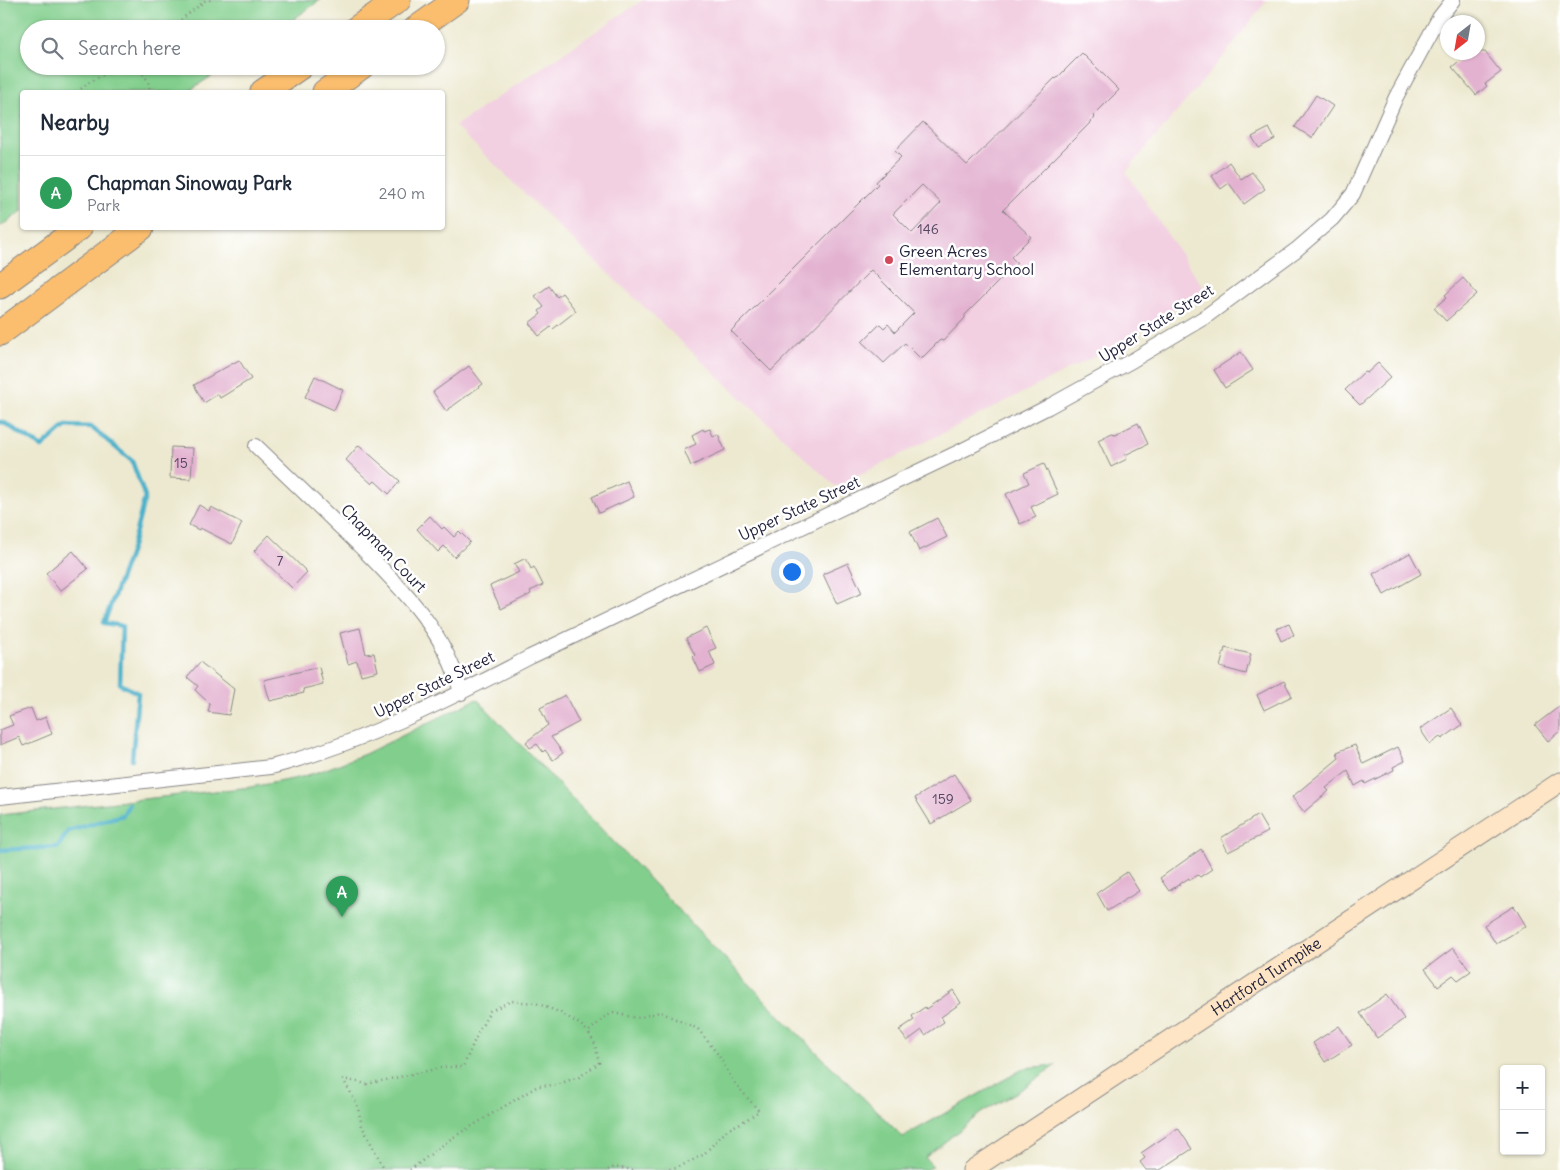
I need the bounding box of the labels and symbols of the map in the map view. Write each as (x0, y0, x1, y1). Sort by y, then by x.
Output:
north arrow (1440, 15, 1485, 60)
house number: 146 (917, 220, 939, 238)
place label: Green Acres Elementary School (899, 241, 1034, 279)
marker: Green Acres Elementary School (883, 254, 895, 266)
street label: Upper State Street (1095, 279, 1218, 366)
house number: 15 (174, 454, 188, 472)
street label: Upper State Street (735, 471, 863, 545)
street label: Chapman Court (337, 500, 432, 597)
house number: 7 (277, 552, 284, 570)
your location (779, 559, 805, 585)
street label: Upper State Street (371, 646, 498, 722)
house number: 159 (932, 790, 954, 808)
pin: A (326, 876, 358, 917)
street label: Hartford Turnpike (1207, 933, 1325, 1020)

